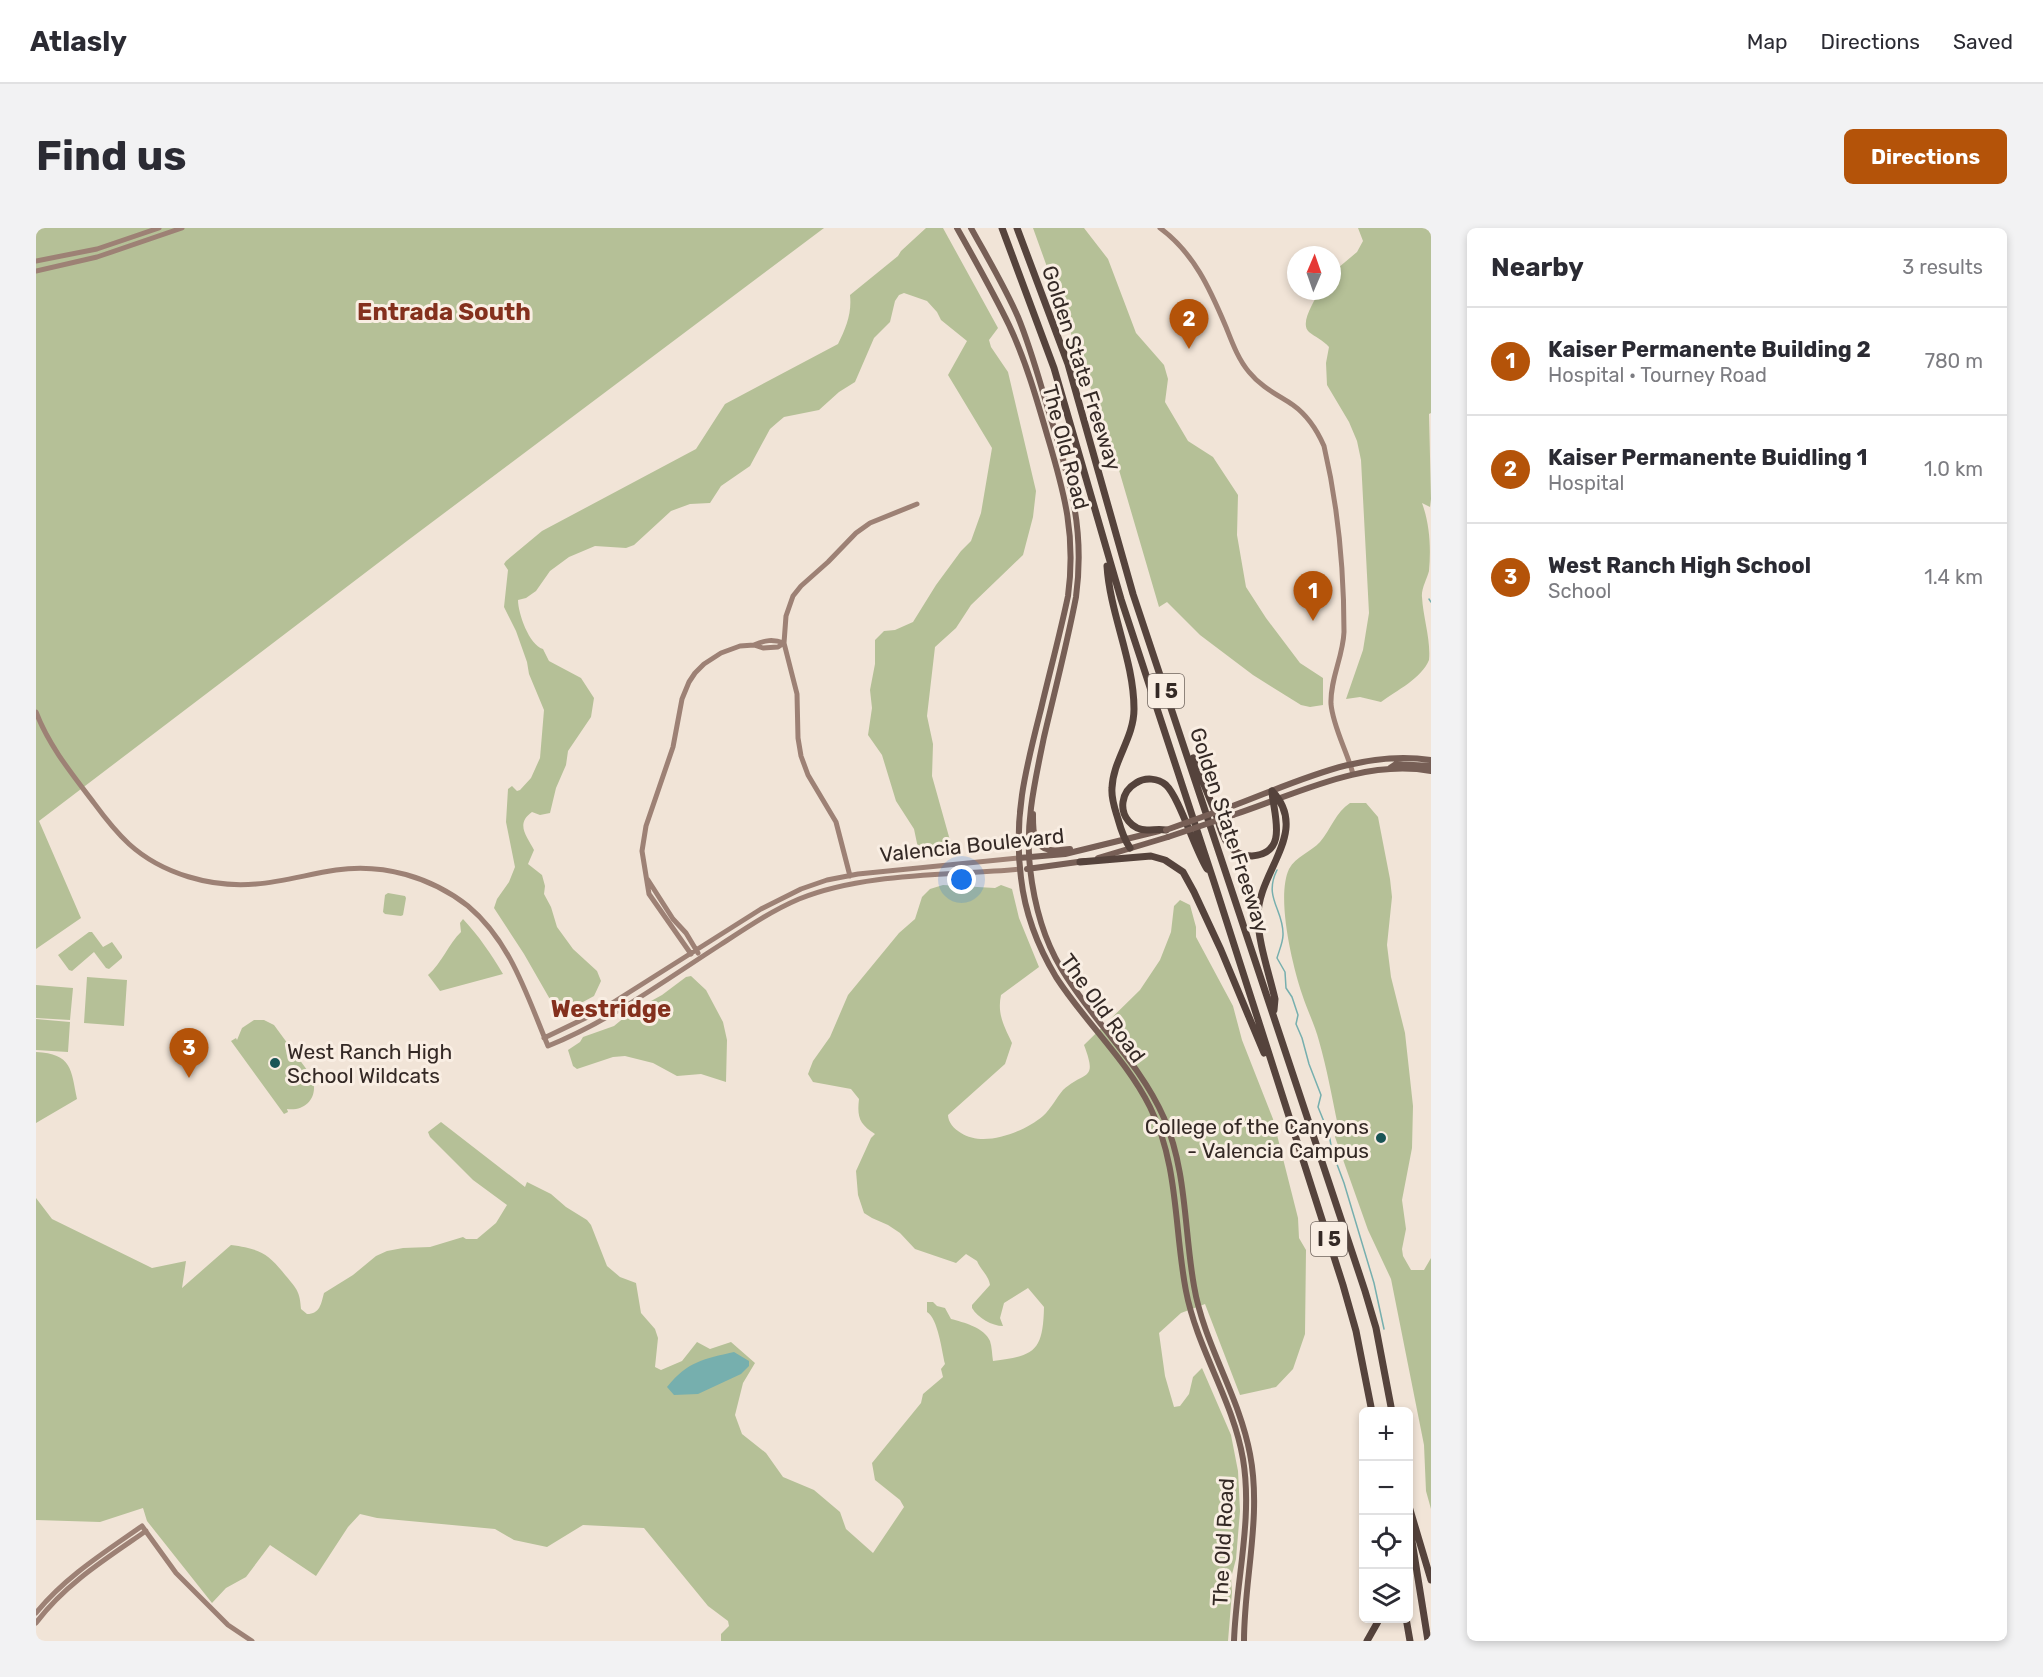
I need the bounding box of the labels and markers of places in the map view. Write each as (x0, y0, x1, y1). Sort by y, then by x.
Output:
pin: 2 (1170, 300, 1208, 349)
pin: 1 (1294, 572, 1332, 621)
pin: 3 (170, 1028, 208, 1078)
place label: West Ranch High School Wildcats (287, 1039, 452, 1088)
marker: West Ranch High School Wildcats (268, 1056, 282, 1070)
place label: College of the Canyons - Valencia Campus (1145, 1114, 1369, 1163)
marker: College of the Canyons - Valencia Campus (1374, 1131, 1388, 1145)

